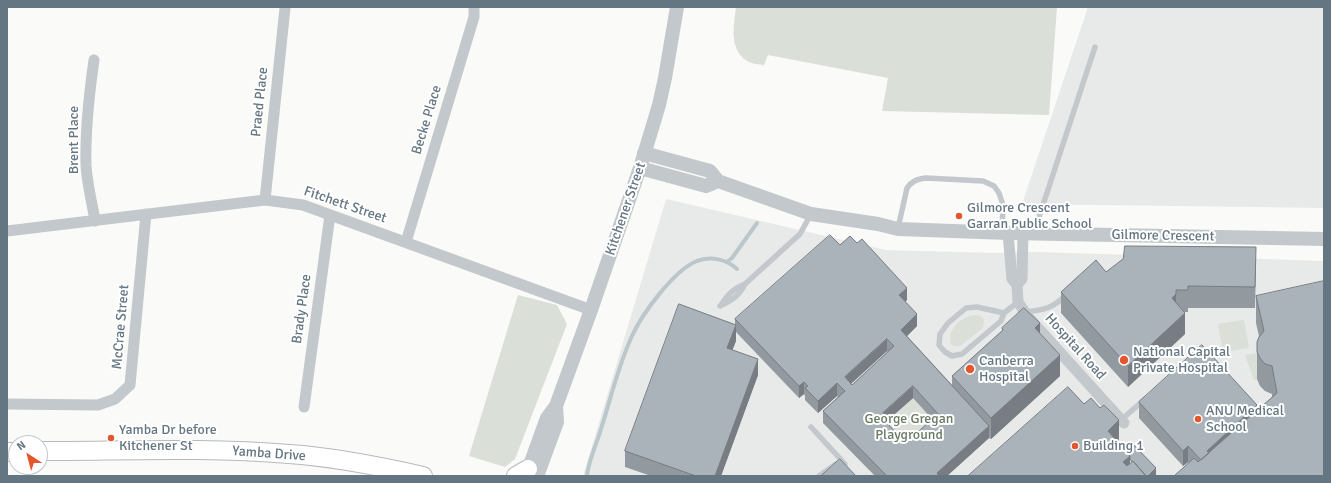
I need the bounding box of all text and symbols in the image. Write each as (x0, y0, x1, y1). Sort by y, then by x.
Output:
street label: Praed Place (248, 66, 272, 138)
street label: Becke Place (409, 83, 445, 157)
street label: Brent Place (66, 106, 82, 174)
street label: Kitchener Street (602, 160, 650, 258)
street label: Fitchett Street (301, 183, 389, 227)
place label: Gilmore Crescent Garran Public School (967, 200, 1092, 232)
marker: Gilmore Crescent Garran Public School (954, 211, 964, 221)
street label: Gilmore Crescent (1111, 227, 1215, 245)
street label: Brady Place (289, 273, 315, 345)
street label: McCrae Street (109, 284, 133, 370)
street label: Hospital Road (1041, 310, 1109, 384)
place label: National Capital Private Hospital (1133, 344, 1230, 376)
place label: Canberra Hospital (979, 353, 1034, 386)
marker: National Capital Private Hospital (1118, 354, 1130, 366)
marker: Canberra Hospital (964, 363, 976, 375)
place label: ANU Medical School (1206, 403, 1284, 436)
park label: George Gregan Playground (865, 411, 953, 444)
marker: ANU Medical School (1193, 414, 1203, 424)
place label: Yamba Dr before Kitchener St (119, 422, 217, 454)
marker: Yamba Dr before Kitchener St (106, 433, 116, 443)
north arrow (8, 435, 48, 475)
text: N (14, 438, 28, 453)
place label: Building 1 (1083, 438, 1144, 454)
marker: Building 1 (1070, 441, 1080, 451)
street label: Yamba Drive (232, 443, 306, 465)

